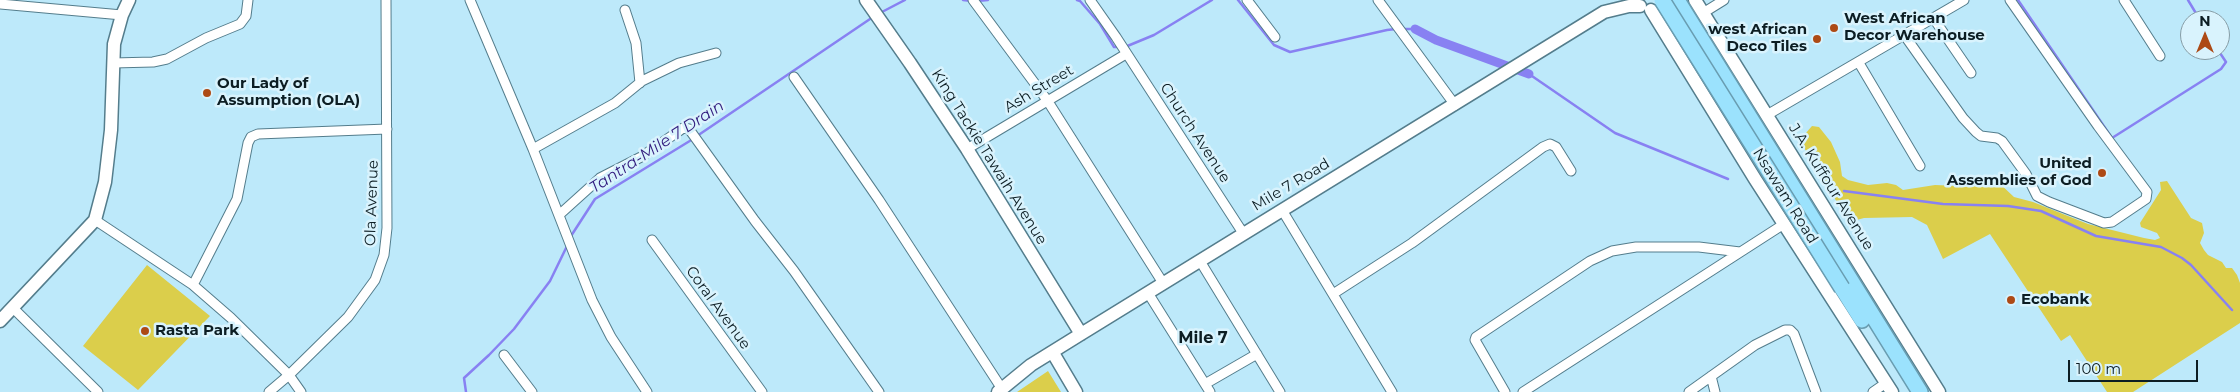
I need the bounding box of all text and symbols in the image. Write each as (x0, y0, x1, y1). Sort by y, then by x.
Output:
place label: West African Decor Warehouse (1844, 10, 1985, 45)
north arrow (2180, 10, 2230, 60)
text: N (2199, 12, 2211, 30)
place label: west African Deco Tiles (1708, 21, 1807, 56)
marker: West African Decor Warehouse (1828, 22, 1840, 34)
marker: west African Deco Tiles (1811, 33, 1823, 45)
street label: Ash Street (1001, 61, 1077, 117)
street label: King Tackie Tawaih Avenue (927, 66, 1051, 248)
place label: Our Lady of Assumption (OLA) (217, 75, 360, 110)
street label: Church Avenue (1156, 80, 1234, 186)
marker: Our Lady of Assumption (OLA) (201, 87, 213, 99)
water label: Tantra-Mile 7 Drain (586, 96, 728, 198)
street label: J.A. Kuffour Avenue (1785, 120, 1877, 254)
street label: Nsawam Road (1748, 145, 1822, 247)
street label: Mile 7 Road (1249, 155, 1333, 215)
place label: United Assemblies of God (1947, 155, 2092, 190)
street label: Ola Avenue (362, 160, 382, 246)
marker: United Assemblies of God (2096, 167, 2108, 179)
street label: Coral Avenue (682, 263, 754, 353)
place label: Ecobank (2021, 291, 2089, 309)
marker: Ecobank (2005, 294, 2017, 306)
place label: Rasta Park (155, 322, 239, 340)
marker: Rasta Park (139, 325, 151, 337)
district label: Mile 7 (1178, 328, 1228, 348)
scale bar (2070, 350, 2200, 382)
text: 100 m (2076, 359, 2121, 378)

